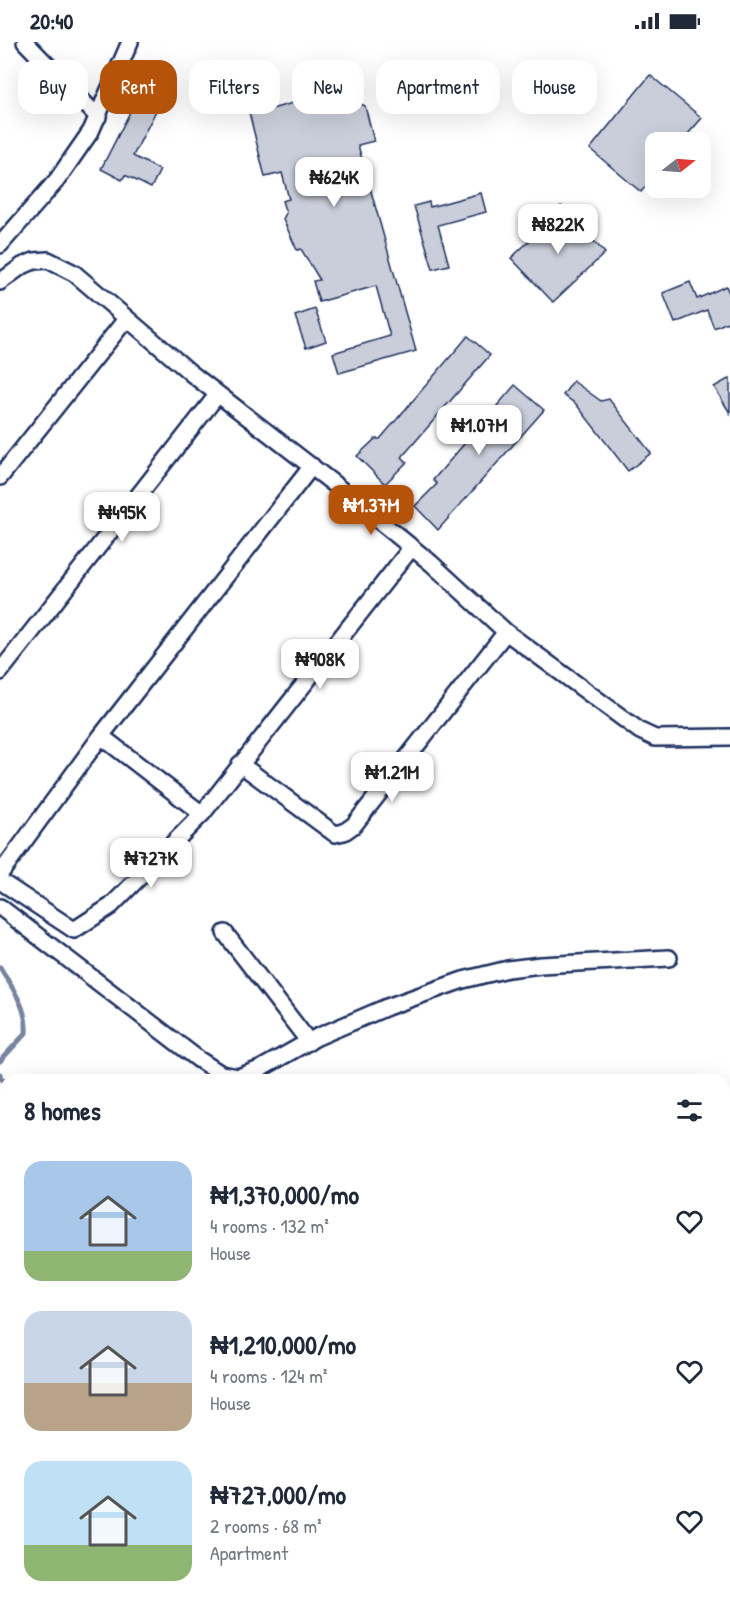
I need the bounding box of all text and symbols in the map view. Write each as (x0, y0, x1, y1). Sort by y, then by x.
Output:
text: 20:40 (30, 6, 73, 36)
chip: Buy (18, 60, 88, 114)
chip: Rent (100, 60, 177, 114)
chip: Filters (189, 60, 280, 114)
chip: New (292, 60, 364, 114)
chip: Apartment (376, 60, 500, 114)
chip: House (512, 60, 597, 114)
north arrow (645, 132, 711, 198)
map controls (645, 132, 711, 198)
pin: ₦624K (292, 157, 376, 208)
text: ₦624K (309, 163, 359, 190)
pin: ₦822K (516, 204, 600, 255)
text: ₦822K (532, 210, 584, 237)
pin: ₦1.07M (430, 405, 528, 456)
text: ₦1.07M (451, 411, 507, 438)
pin: ₦1.37M (322, 485, 420, 536)
text: ₦1.37M (343, 491, 399, 518)
pin: ₦495K (80, 492, 164, 543)
text: ₦495K (98, 498, 146, 525)
pin: ₦908K (278, 639, 362, 690)
text: ₦908K (295, 645, 345, 672)
pin: ₦1.21M (343, 752, 441, 803)
text: ₦1.21M (365, 758, 419, 785)
pin: ₦727K (109, 838, 193, 889)
text: ₦727K (124, 844, 178, 871)
text: 8 homes (24, 1093, 101, 1128)
icon: filters (673, 1094, 706, 1127)
text: ₦1,370,000/mo (210, 1177, 359, 1212)
icon: home (72, 1185, 144, 1257)
icon: heart (673, 1205, 706, 1238)
text: 4 rooms · 132 m² (210, 1212, 329, 1239)
text: House (210, 1239, 251, 1266)
text: ₦1,210,000/mo (210, 1327, 356, 1362)
icon: home (72, 1335, 144, 1407)
icon: heart (673, 1355, 706, 1388)
text: 4 rooms · 124 m² (210, 1362, 327, 1389)
text: House (210, 1389, 251, 1416)
text: ₦727,000/mo (210, 1477, 346, 1512)
icon: home (72, 1485, 144, 1557)
icon: heart (673, 1505, 706, 1538)
text: 2 rooms · 68 m² (210, 1512, 322, 1539)
text: Apartment (210, 1539, 288, 1566)

